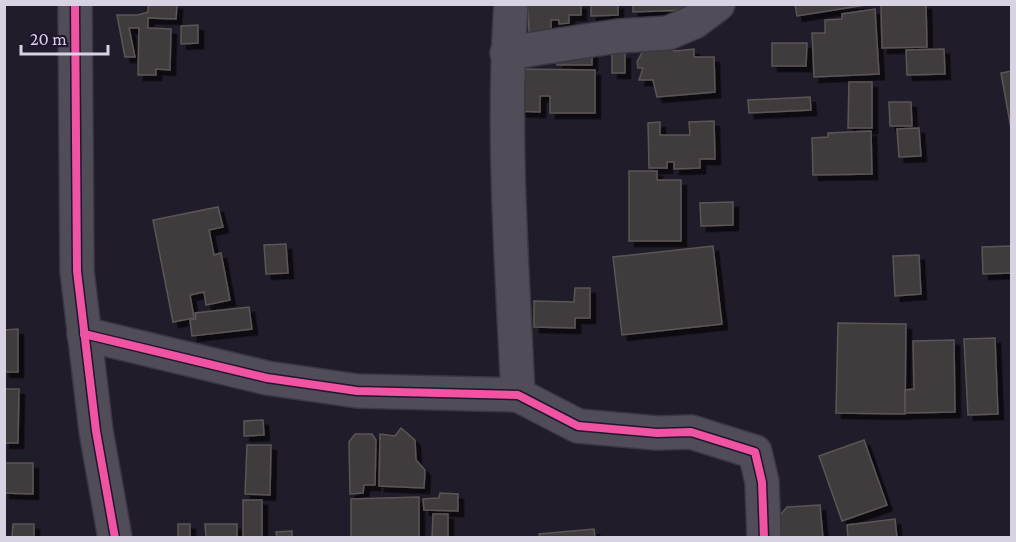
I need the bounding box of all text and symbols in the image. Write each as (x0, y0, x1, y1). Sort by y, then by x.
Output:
scale bar (21, 18, 108, 56)
text: 20 m (30, 29, 67, 49)

